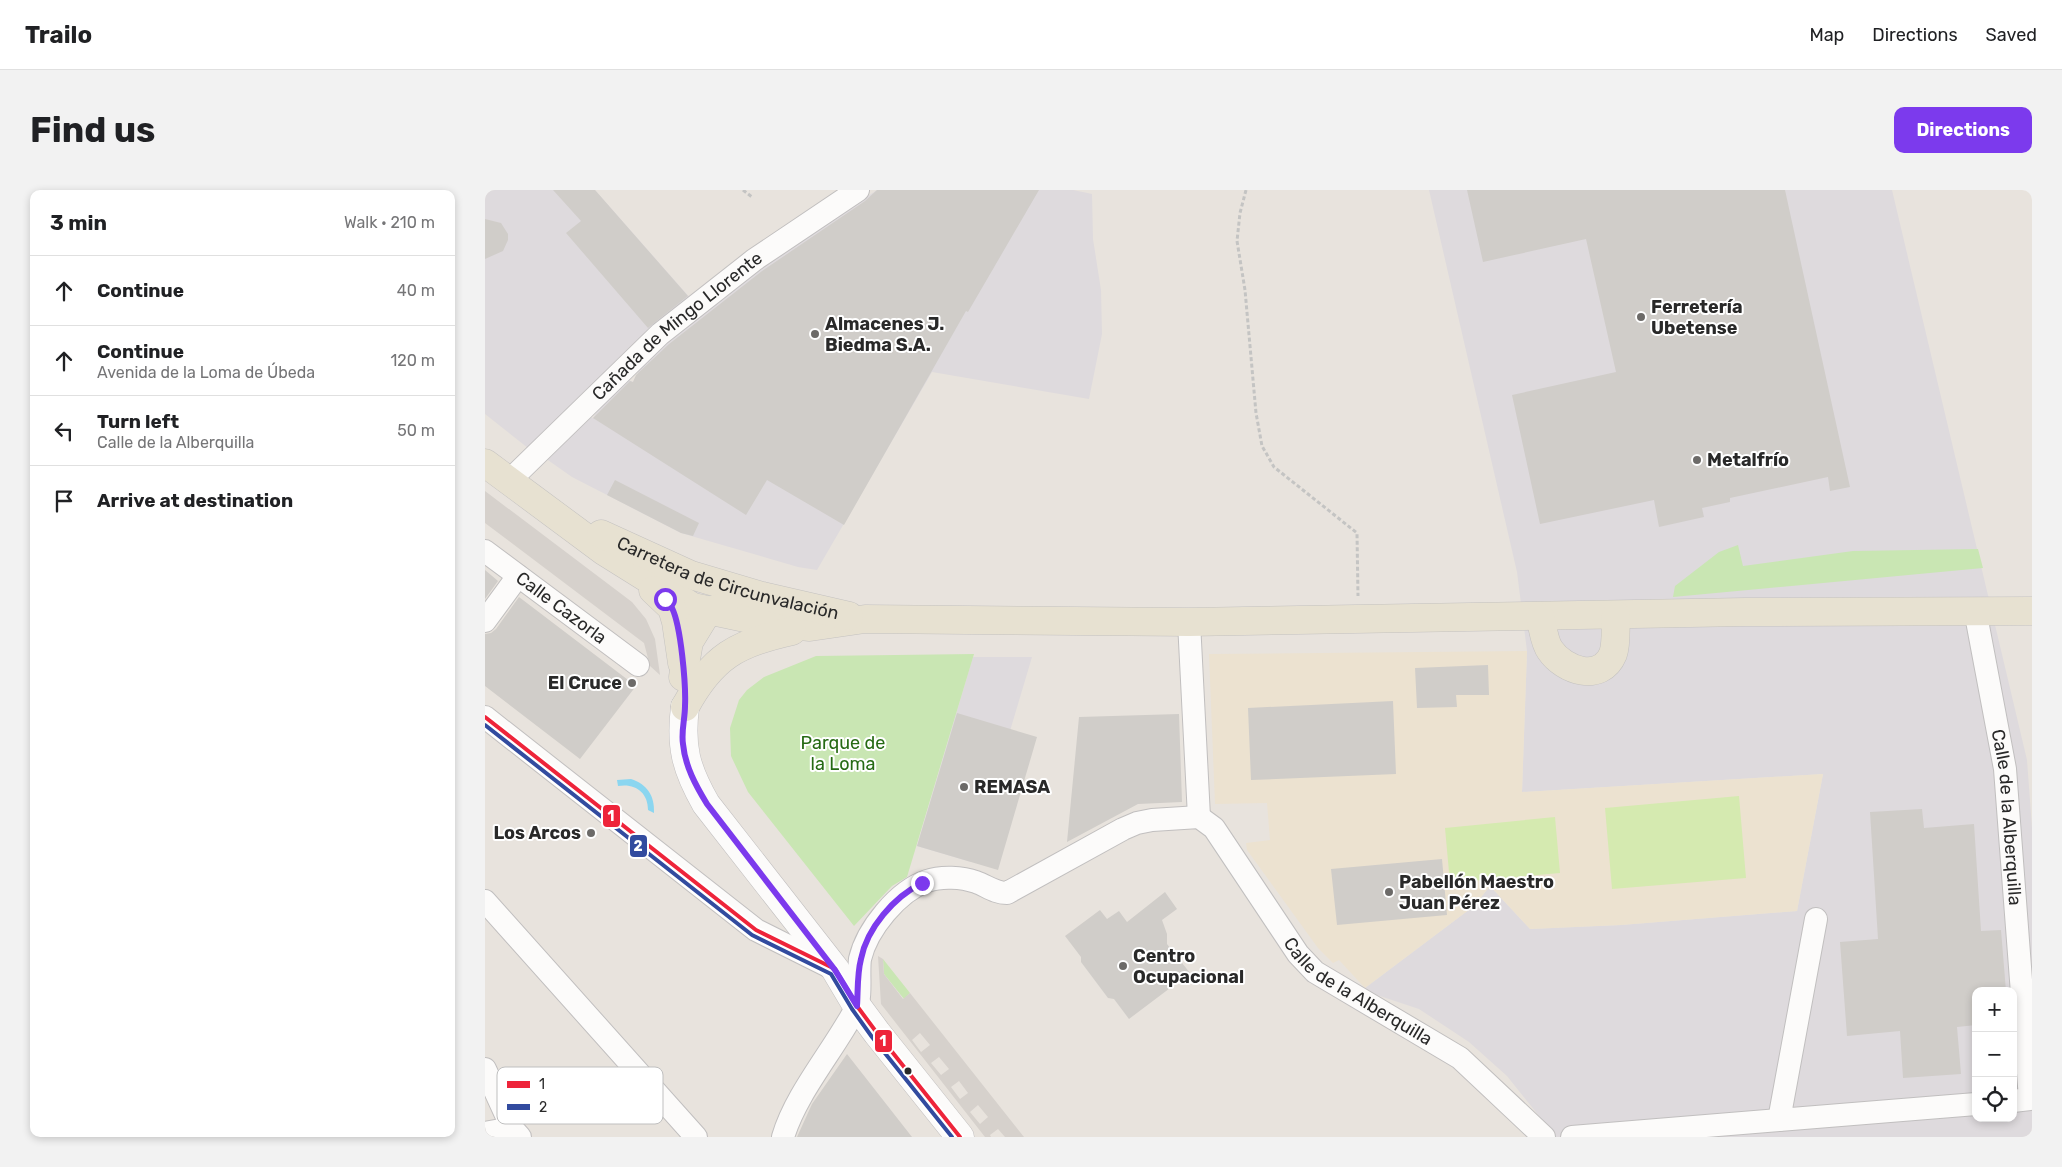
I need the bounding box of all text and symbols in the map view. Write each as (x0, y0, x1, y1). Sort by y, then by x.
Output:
text: Trailo (25, 21, 92, 49)
text: Map (1809, 24, 1844, 46)
text: Directions (1872, 24, 1958, 46)
text: Saved (1986, 24, 2037, 46)
button: Directions (1894, 107, 2032, 153)
text: Find us (30, 109, 155, 151)
text: 3 min (50, 210, 107, 235)
text: Walk · 210 m (344, 213, 435, 232)
street label: Cañada de Mingo Llorente (587, 247, 766, 405)
icon: ahead (50, 277, 78, 305)
text: Continue (97, 279, 184, 302)
text: 40 m (397, 281, 435, 300)
place label: Ferretería Ubetense (1651, 296, 1743, 339)
marker: Ferretería Ubetense (1635, 311, 1647, 323)
place label: Almacenes J. Biedma S.A. (825, 313, 944, 356)
marker: Almacenes J. Biedma S.A. (809, 328, 821, 340)
text: Continue (97, 340, 184, 363)
icon: ahead (50, 347, 78, 375)
text: 120 m (390, 351, 435, 370)
text: Avenida de la Loma de Úbeda (97, 363, 315, 382)
text: Turn left (97, 410, 179, 433)
icon: left (50, 417, 78, 445)
text: 50 m (397, 421, 435, 440)
text: Calle de la Alberquilla (97, 433, 254, 452)
place label: Metalfrío (1707, 449, 1789, 471)
marker: Metalfrío (1691, 454, 1703, 466)
icon: arrive (50, 487, 78, 515)
text: Arrive at destination (97, 489, 293, 512)
street label: Carretera de Circunvalación (613, 532, 841, 624)
street label: Calle Cazorla (511, 567, 611, 649)
route start (654, 588, 677, 611)
place label: El Cruce (548, 672, 622, 694)
marker: El Cruce (626, 677, 638, 689)
street label: Calle de la Alberquilla (1987, 727, 2026, 906)
park label: Parque de la Loma (801, 732, 885, 775)
place label: REMASA (974, 776, 1050, 798)
marker: REMASA (958, 781, 970, 793)
line badge: 1 (602, 804, 621, 828)
text: 1 (608, 808, 615, 825)
place label: Los Arcos (493, 822, 581, 844)
marker: Los Arcos (585, 827, 597, 839)
line badge: 2 (629, 834, 648, 858)
text: 2 (633, 838, 643, 855)
place label: Pabellón Maestro Juan Pérez (1399, 871, 1554, 914)
route end (911, 872, 934, 895)
marker: Pabellón Maestro Juan Pérez (1383, 886, 1395, 898)
street label: Calle de la Alberquilla (1279, 933, 1436, 1050)
place label: Centro Ocupacional (1133, 945, 1244, 988)
marker: Centro Ocupacional (1117, 960, 1129, 972)
map controls (1972, 987, 2017, 1122)
button: + (1972, 987, 2017, 1032)
line badge: 1 (874, 1029, 893, 1053)
button: − (1972, 1032, 2017, 1077)
text: 1 (880, 1033, 887, 1050)
unlabelled marker (903, 1066, 913, 1076)
legend (497, 1067, 663, 1124)
text: 1 (539, 1076, 545, 1093)
button: locate (1972, 1077, 2017, 1122)
text: 2 (539, 1099, 547, 1116)

